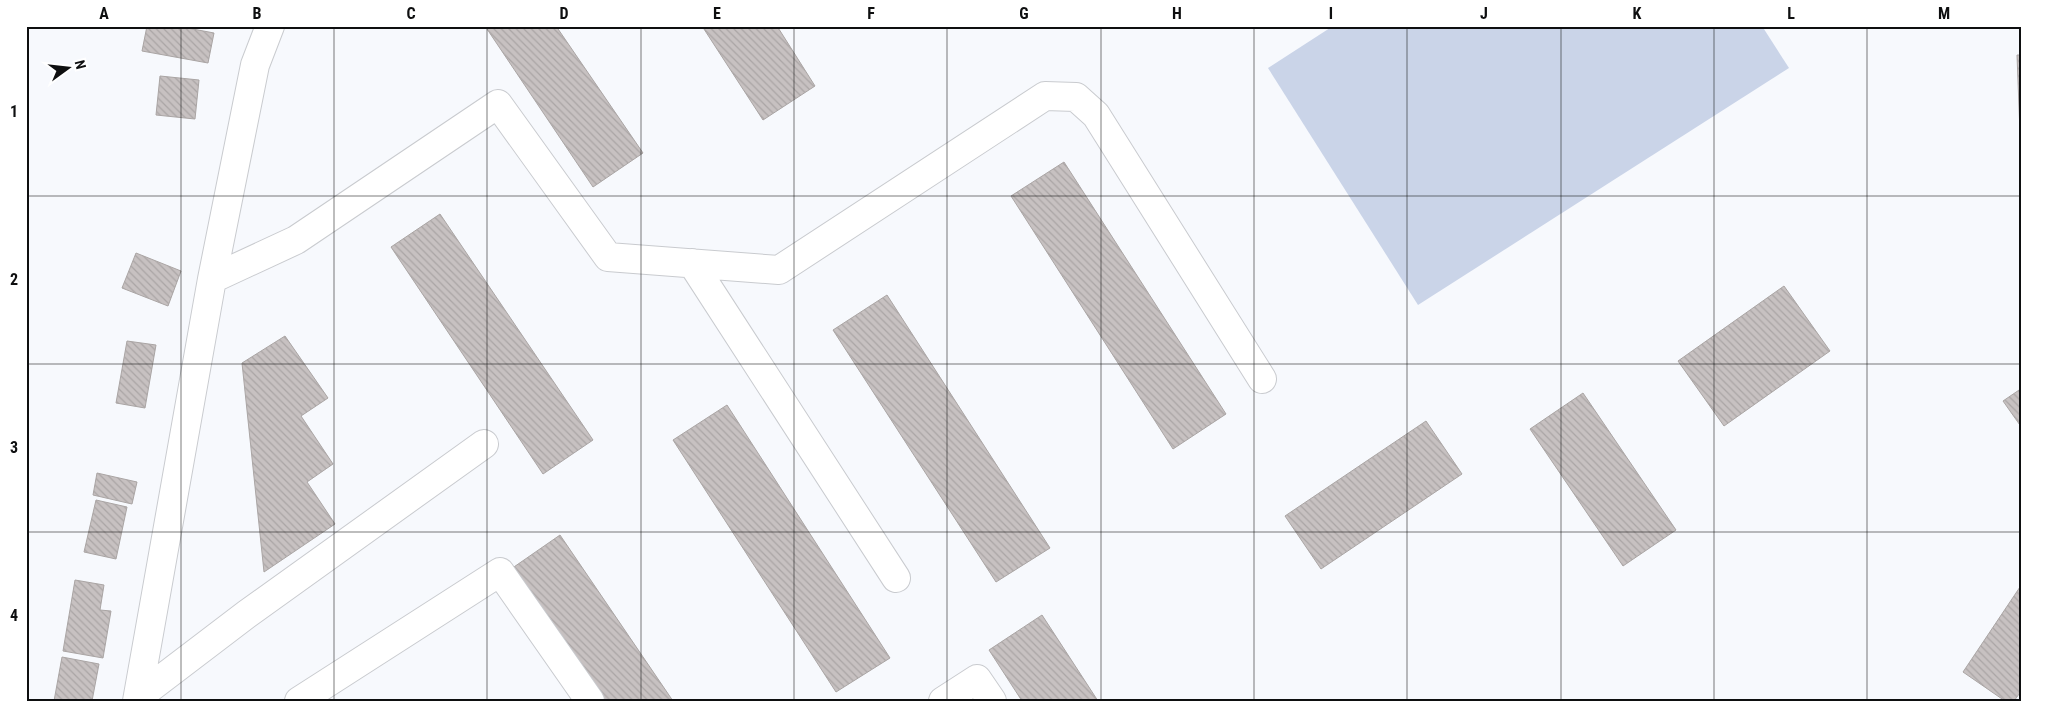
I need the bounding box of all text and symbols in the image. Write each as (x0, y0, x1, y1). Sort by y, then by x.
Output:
text: A (99, 4, 109, 23)
text: B (253, 4, 262, 23)
text: C (406, 4, 416, 23)
text: D (559, 4, 569, 23)
text: E (713, 4, 721, 23)
text: F (867, 4, 875, 23)
text: G (1019, 4, 1029, 23)
text: H (1172, 4, 1182, 23)
text: I (1329, 4, 1333, 23)
text: J (1480, 4, 1488, 23)
text: K (1633, 4, 1642, 23)
text: L (1787, 4, 1795, 23)
text: M (1938, 4, 1950, 23)
north arrow (42, 42, 92, 92)
text: N (72, 58, 89, 71)
text: 1 (10, 102, 18, 121)
text: 2 (10, 270, 18, 289)
text: 3 (10, 438, 18, 457)
text: 4 (10, 606, 18, 625)

